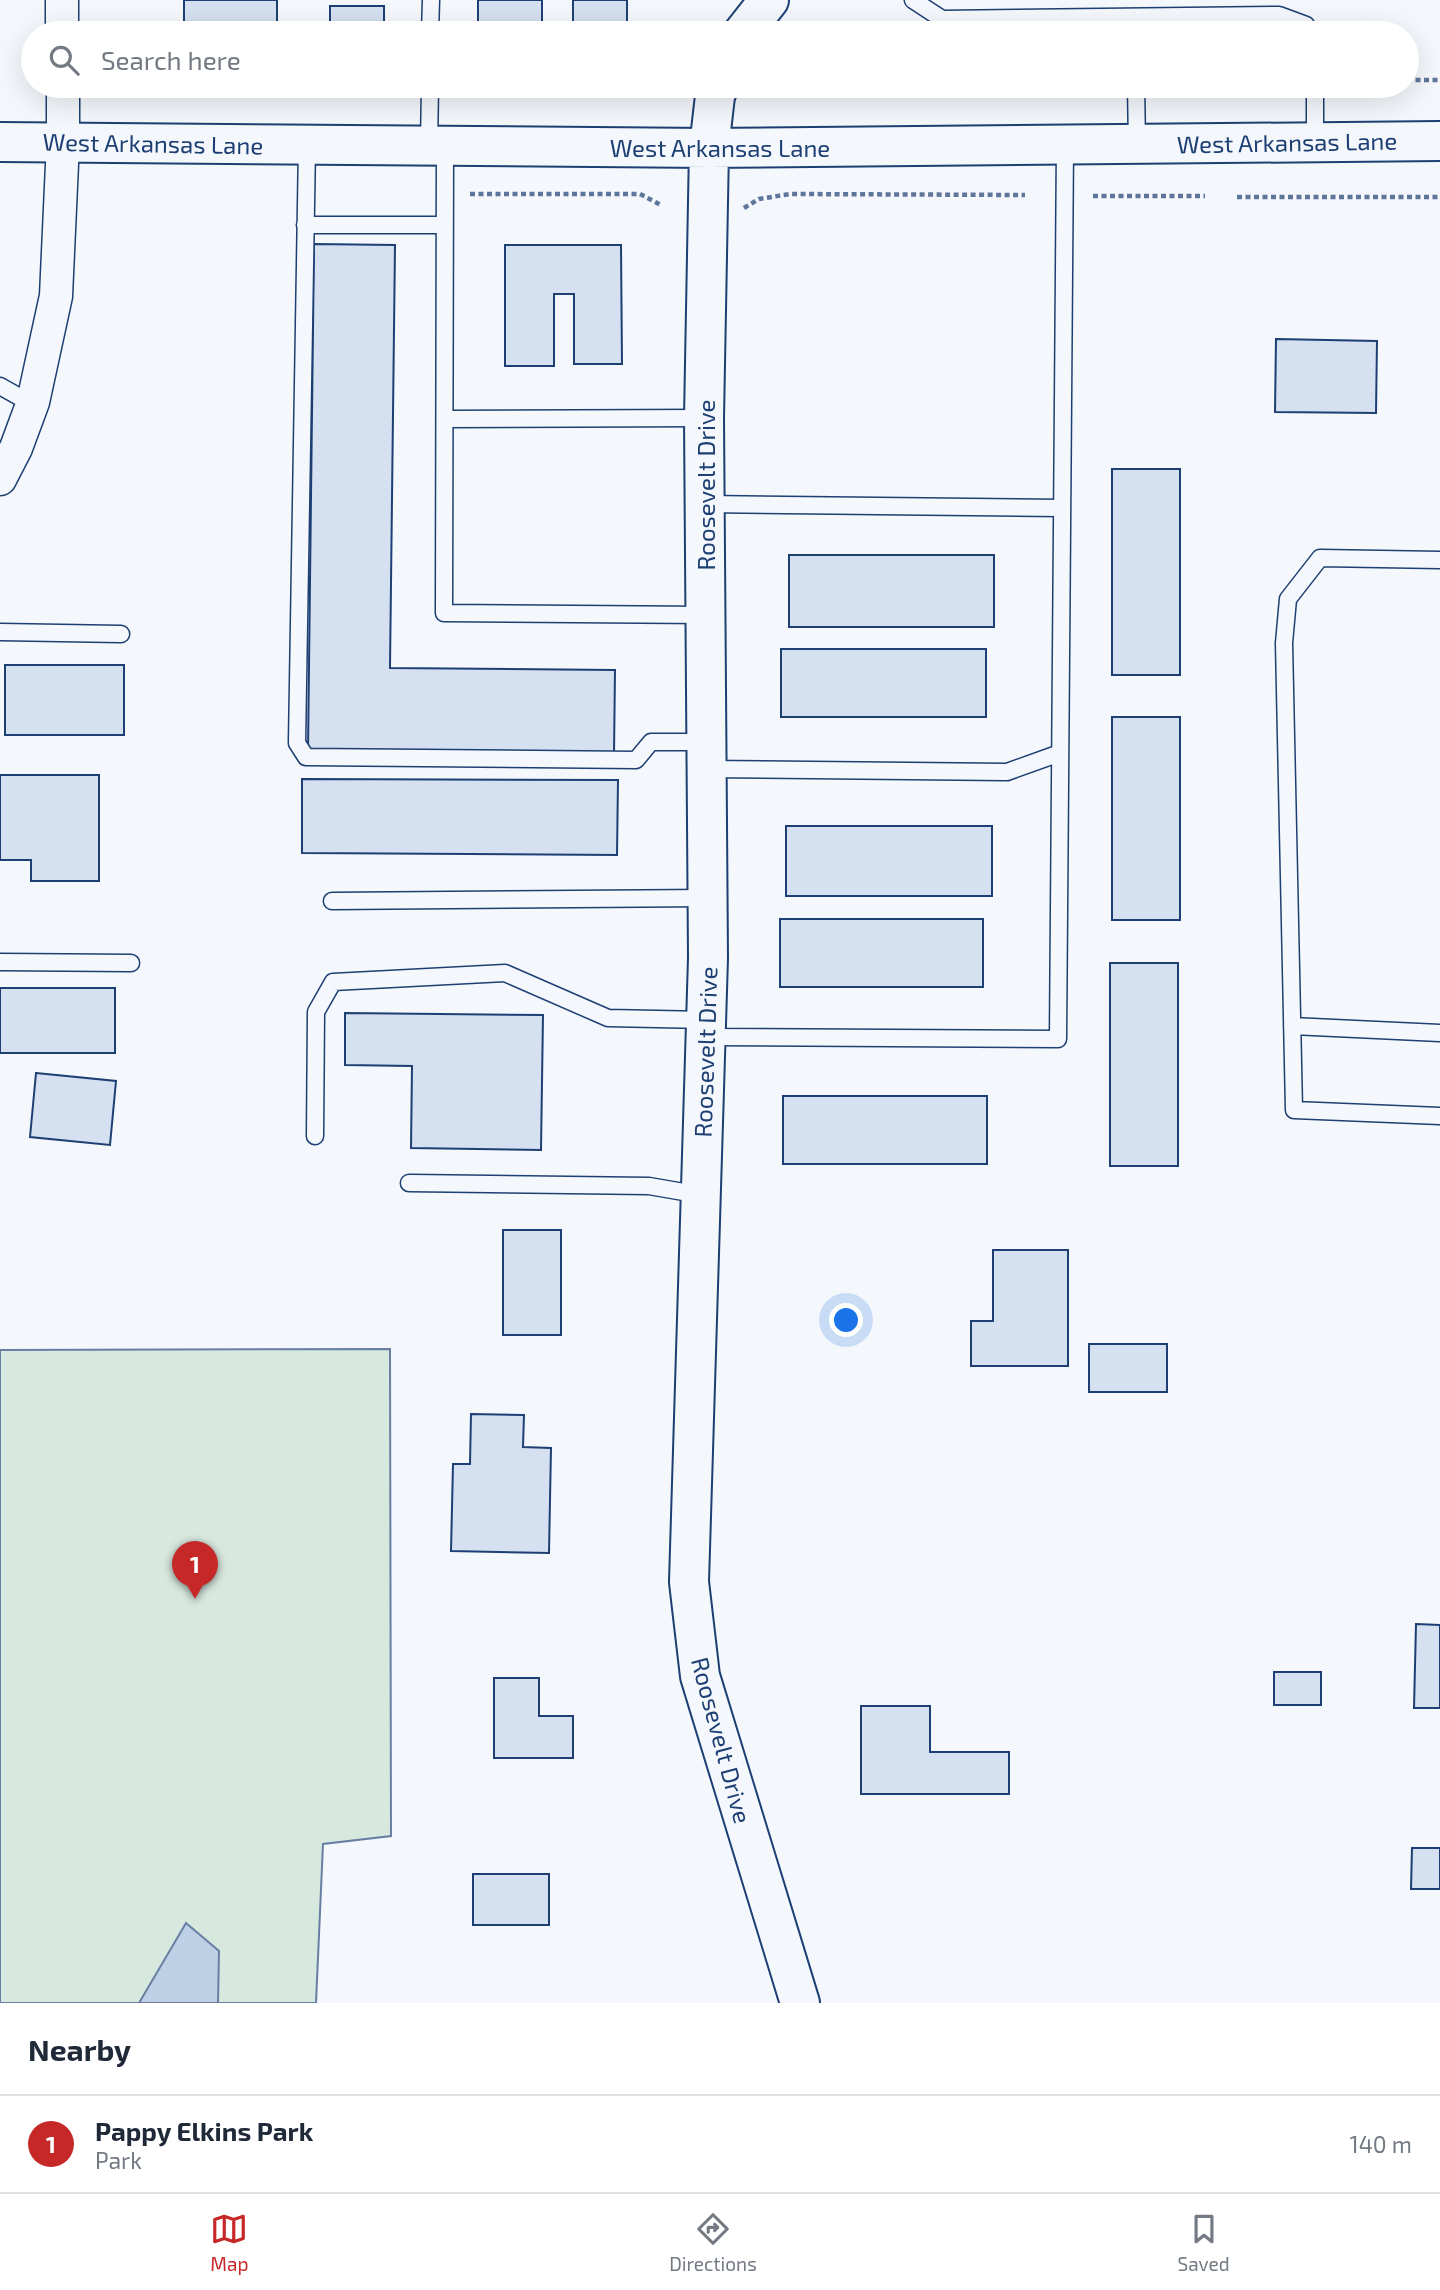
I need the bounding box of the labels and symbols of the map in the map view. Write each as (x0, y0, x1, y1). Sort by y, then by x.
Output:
street label: West Arkansas Lane (1177, 126, 1397, 158)
street label: West Arkansas Lane (43, 127, 263, 159)
street label: West Arkansas Lane (610, 133, 830, 162)
street label: Roosevelt Drive (691, 400, 720, 570)
street label: Roosevelt Drive (688, 966, 722, 1138)
your location (829, 1303, 863, 1337)
pin: 1 (172, 1541, 218, 1599)
street label: Roosevelt Drive (686, 1654, 758, 1826)

